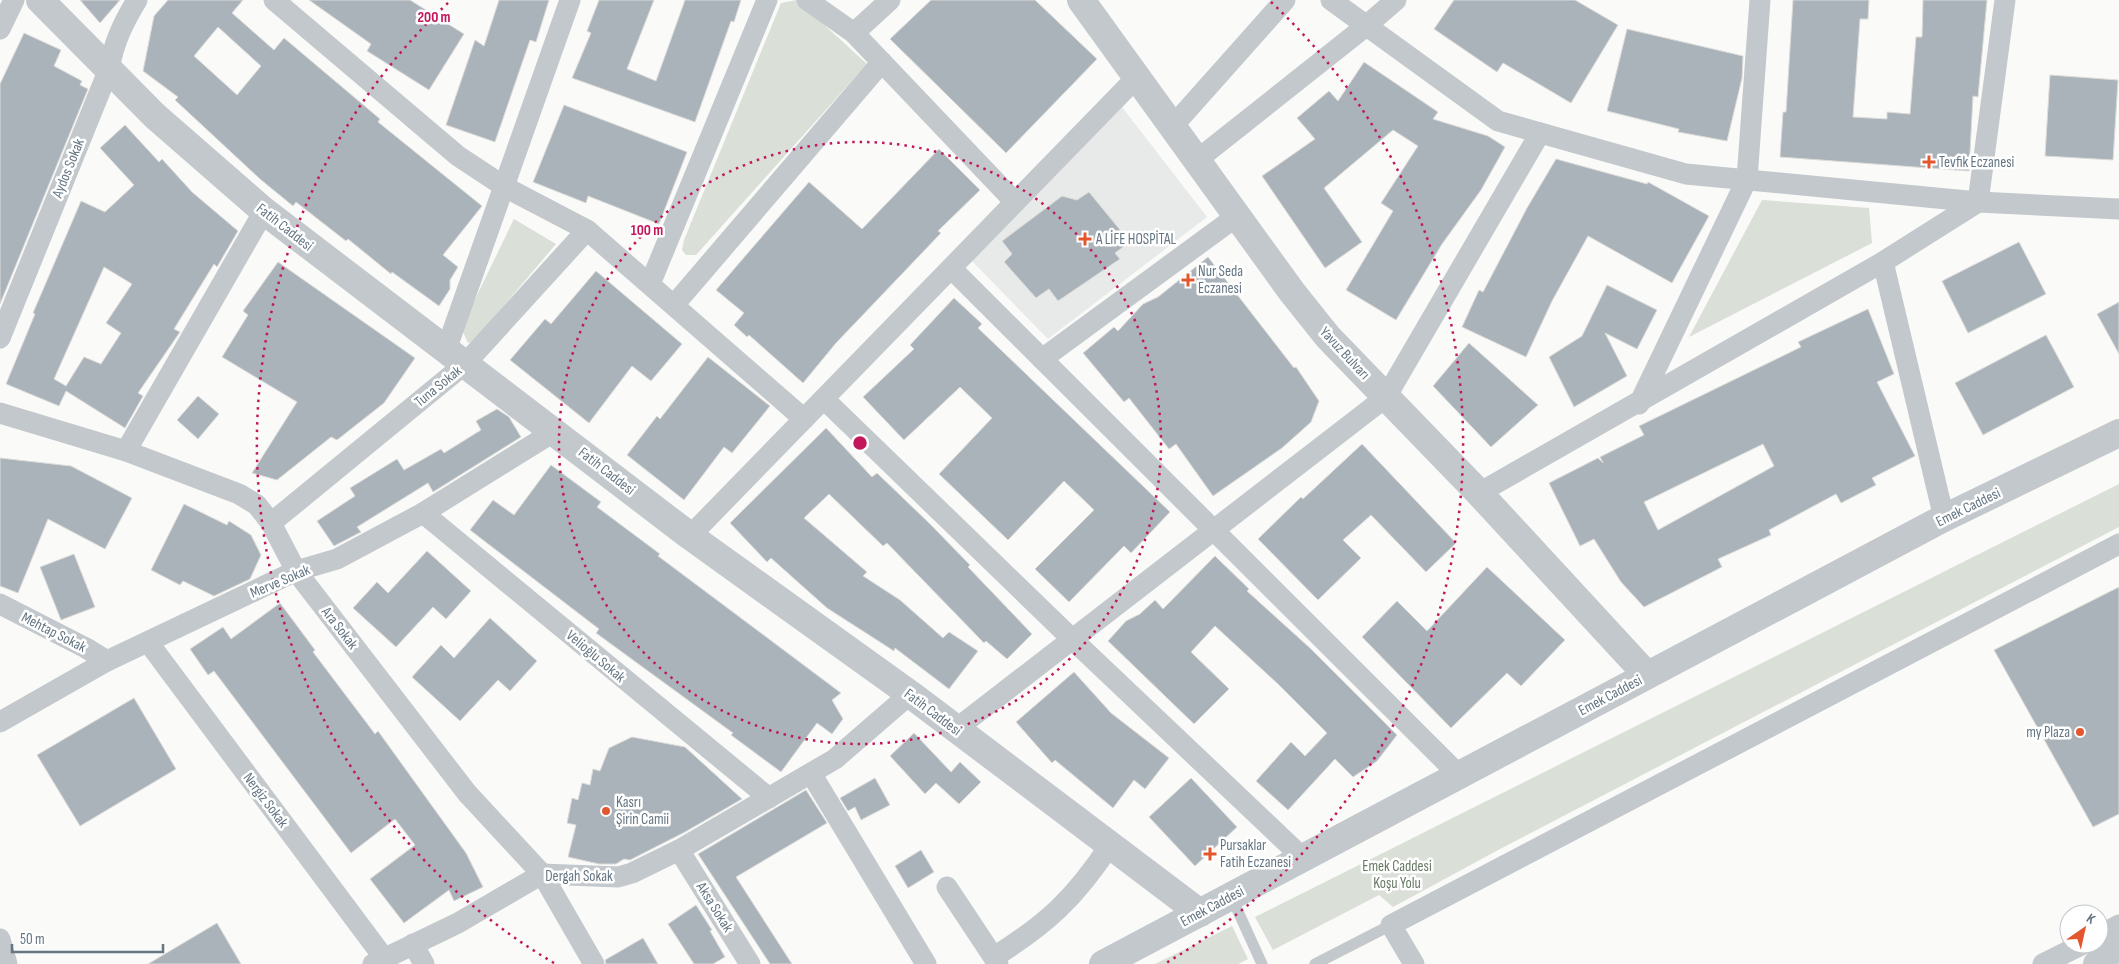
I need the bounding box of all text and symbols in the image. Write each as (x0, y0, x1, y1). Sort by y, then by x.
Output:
text: 200 m (417, 8, 451, 27)
street label: Aydos Sokak (48, 136, 89, 201)
place label: Tevfik Eczanesi (1939, 153, 2015, 172)
marker: Tevfik Eczanesi (1923, 156, 1935, 168)
street label: Fatih Caddesi (252, 199, 317, 256)
text: 100 m (631, 221, 663, 240)
place label: A LİFE HOSPİTAL (1095, 230, 1176, 249)
marker: A LİFE HOSPİTAL (1078, 232, 1092, 246)
place label: Nur Seda Eczanesi (1198, 262, 1243, 298)
marker: Nur Seda Eczanesi (1182, 274, 1194, 286)
street label: Yavuz Bulvarı (1315, 323, 1374, 384)
street label: Tuna Sokak (411, 361, 466, 411)
centre of rings (851, 434, 869, 452)
street label: Fatih Caddesi (574, 443, 639, 500)
street label: Emek Caddesi (1933, 484, 2004, 531)
street label: Merve Sokak (247, 560, 313, 603)
street label: Ara Sokak (316, 602, 362, 654)
street label: Mehtap Sokak (18, 608, 90, 657)
street label: Velioğlu Sokak (562, 626, 629, 687)
street label: Emek Caddesi (1575, 671, 1646, 720)
street label: Fatih Caddesi (900, 685, 965, 740)
place label: my Plaza (2026, 723, 2070, 742)
marker: my Plaza (2074, 726, 2086, 738)
street label: Nergiz Sokak (239, 769, 293, 832)
place label: Kasrı Şirin Camii (616, 793, 669, 829)
marker: Kasrı Şirin Camii (600, 805, 612, 817)
place label: Pursaklar Fatih Eczanesi (1220, 836, 1291, 872)
marker: Pursaklar Fatih Eczanesi (1204, 848, 1216, 860)
park label: Emek Caddesi Koşu Yolu (1362, 857, 1432, 893)
street label: Dergah Sokak (545, 867, 613, 886)
street label: Aksa Sokak (691, 878, 737, 936)
street label: Emek Caddesi (1177, 882, 1248, 931)
north arrow (2059, 904, 2109, 954)
text: K (2083, 910, 2099, 928)
scale bar (12, 922, 164, 954)
text: 50 m (20, 930, 45, 949)

